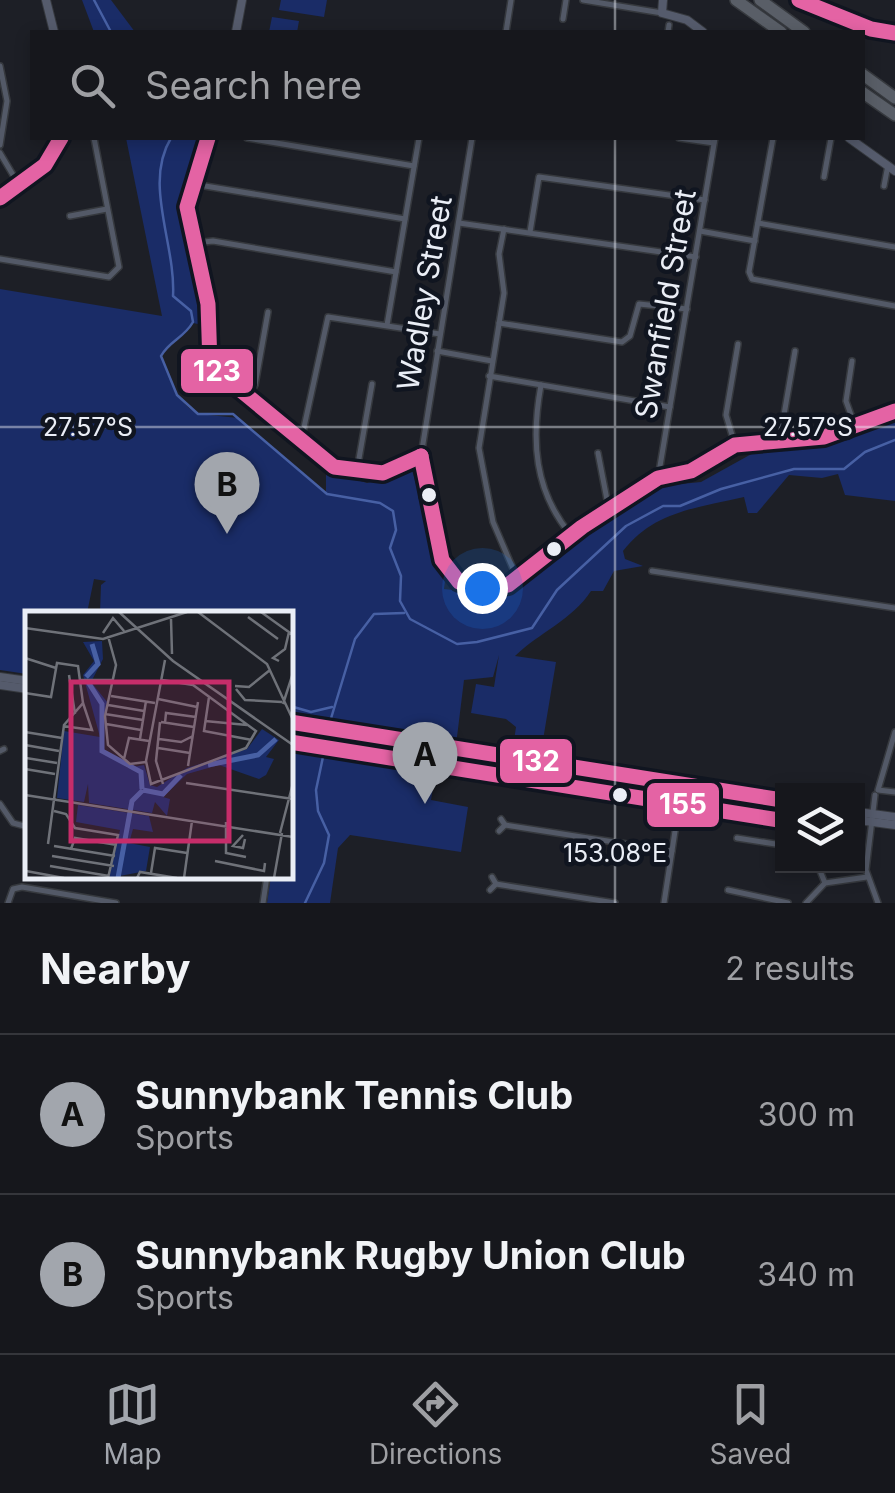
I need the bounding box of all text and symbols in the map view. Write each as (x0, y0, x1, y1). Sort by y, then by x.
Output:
search box (30, 30, 865, 140)
icon: search (65, 58, 120, 113)
text: Search here (145, 62, 362, 108)
street label: Swanfield Street (627, 186, 703, 422)
street label: Wadley Street (389, 193, 459, 393)
line badge: 123 (179, 347, 255, 395)
text: 123 (193, 354, 241, 388)
text: 27.57°S (43, 412, 133, 442)
text: 27.57°S (763, 412, 853, 442)
pin: B (194, 452, 260, 534)
unlabelled marker (419, 485, 439, 505)
unlabelled marker (544, 539, 564, 559)
your location (457, 563, 508, 614)
inset map (25, 611, 292, 878)
pin: A (392, 722, 458, 804)
line badge: 132 (498, 737, 574, 785)
text: 132 (512, 744, 560, 778)
line badge: 155 (645, 781, 721, 829)
map controls (775, 783, 865, 873)
button: layers (775, 783, 865, 873)
unlabelled marker (610, 785, 630, 805)
text: 155 (659, 787, 707, 821)
text: 153.08°E (563, 838, 667, 868)
text: Nearby (40, 943, 191, 994)
text: 2 results (725, 949, 855, 988)
text: Sunnybank Tennis Club (135, 1072, 573, 1118)
text: A (61, 1095, 84, 1134)
text: 300 m (758, 1095, 855, 1134)
text: Sports (135, 1118, 234, 1157)
text: Sunnybank Rugby Union Club (135, 1232, 686, 1278)
text: B (62, 1255, 83, 1294)
text: 340 m (757, 1255, 855, 1294)
text: Sports (135, 1278, 234, 1317)
tab: Map (104, 1377, 162, 1471)
tab: Directions (369, 1377, 502, 1471)
tab: Saved (709, 1377, 791, 1471)

